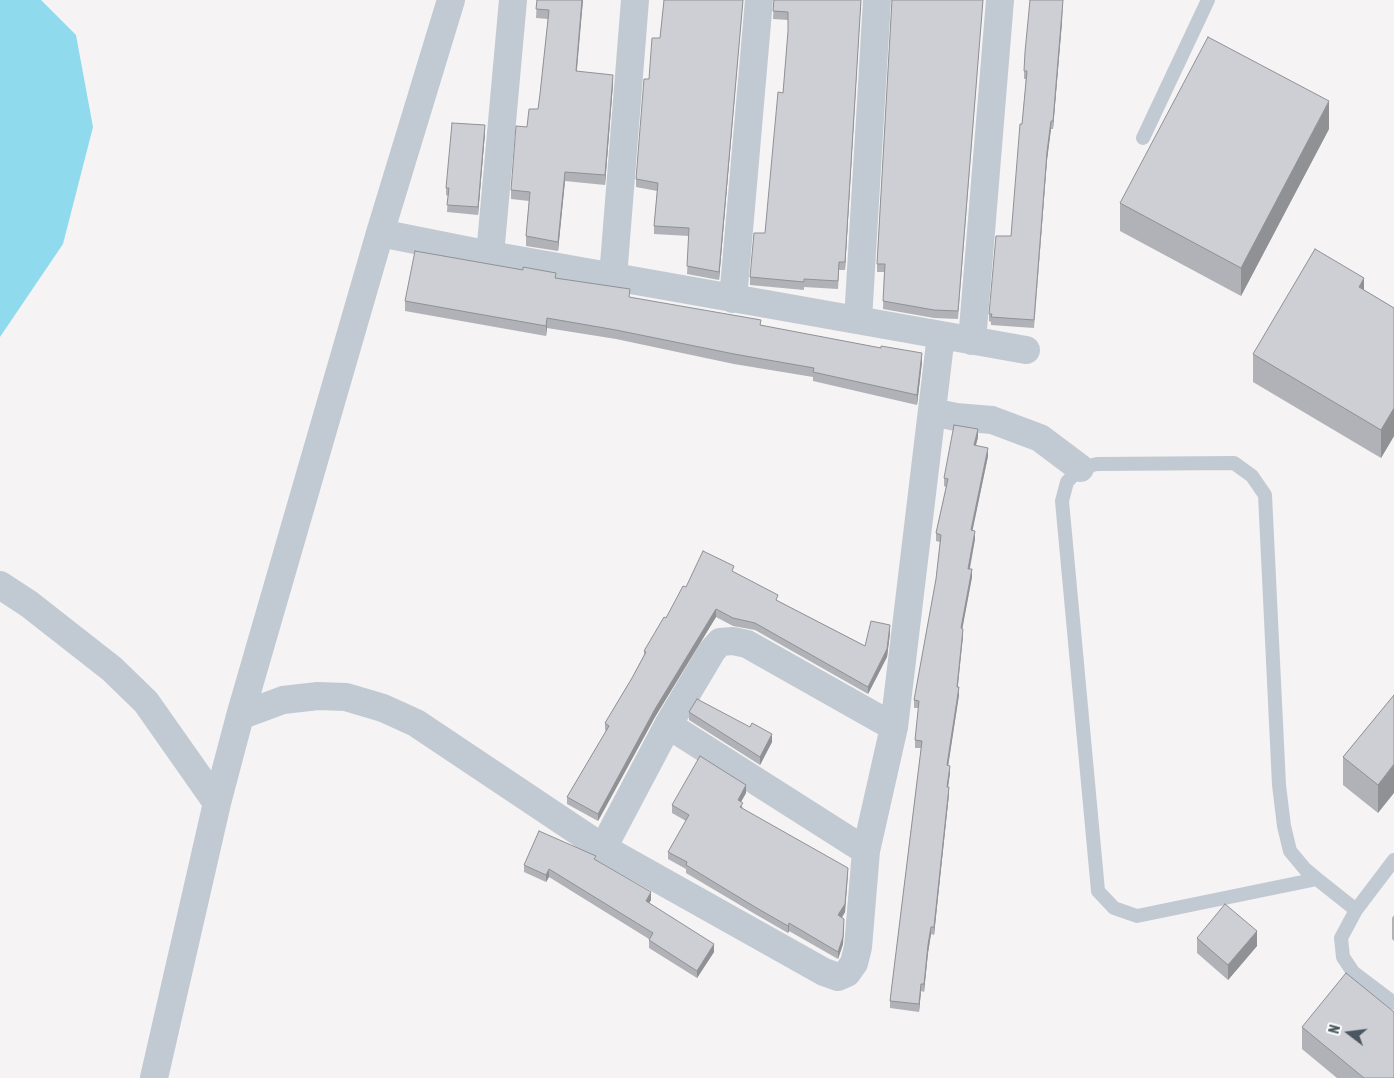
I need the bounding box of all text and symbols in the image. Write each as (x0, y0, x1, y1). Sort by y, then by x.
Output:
north arrow (1324, 1008, 1374, 1058)
text: N (1326, 1023, 1343, 1035)

